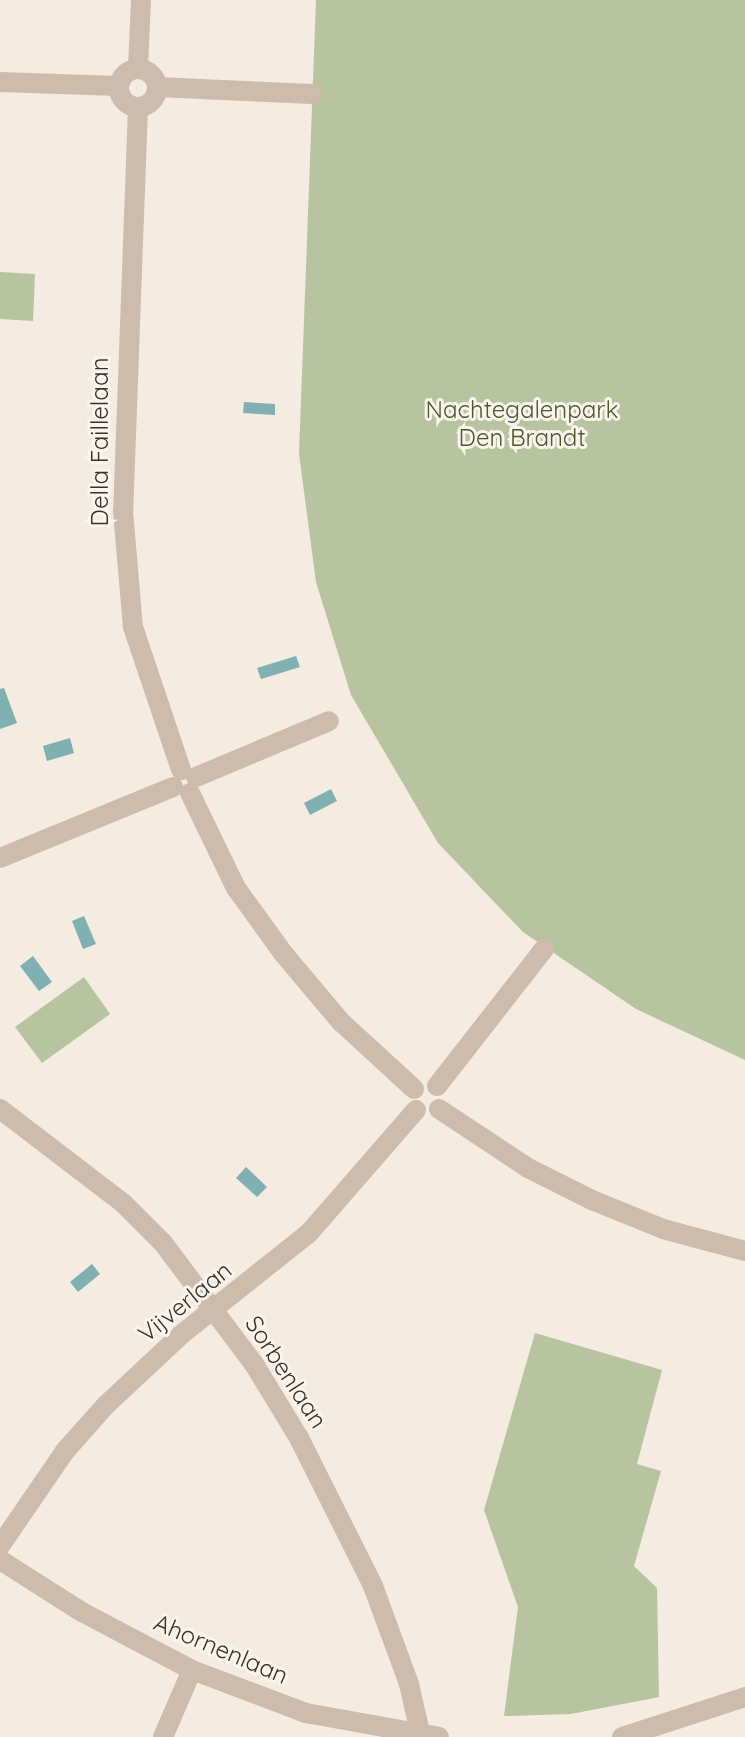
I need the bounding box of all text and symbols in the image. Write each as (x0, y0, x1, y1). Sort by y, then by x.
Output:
street label: Della Faillelaan (86, 357, 114, 527)
park label: Nachtegalenpark Den Brandt (426, 396, 618, 452)
street label: Vijverlaan (133, 1256, 237, 1348)
street label: Sorbenlaan (239, 1311, 333, 1433)
street label: Ahornenlaan (150, 1608, 292, 1690)

